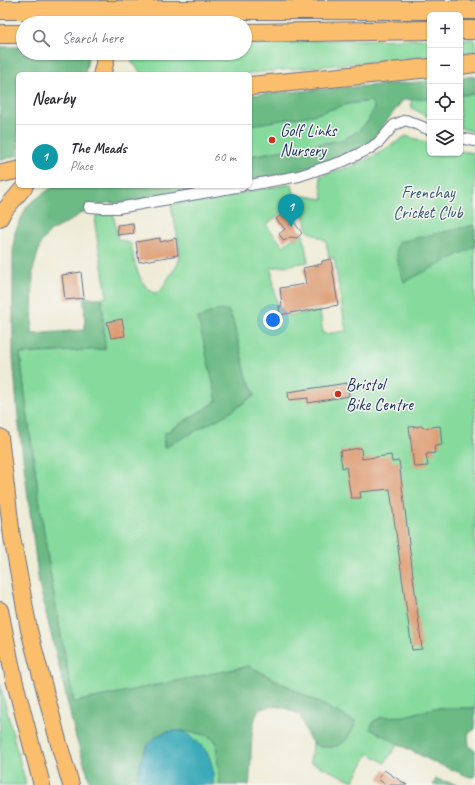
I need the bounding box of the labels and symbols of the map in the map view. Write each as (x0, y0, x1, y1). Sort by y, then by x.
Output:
place label: Golf Links Nursery (280, 120, 337, 161)
marker: Golf Links Nursery (267, 135, 277, 145)
park label: Frenchay Cricket Club (393, 182, 464, 223)
pin: 1 (278, 194, 304, 227)
your location (263, 310, 283, 330)
place label: Bristol Bike Centre (346, 374, 414, 415)
marker: Bristol Bike Centre (333, 389, 343, 399)

